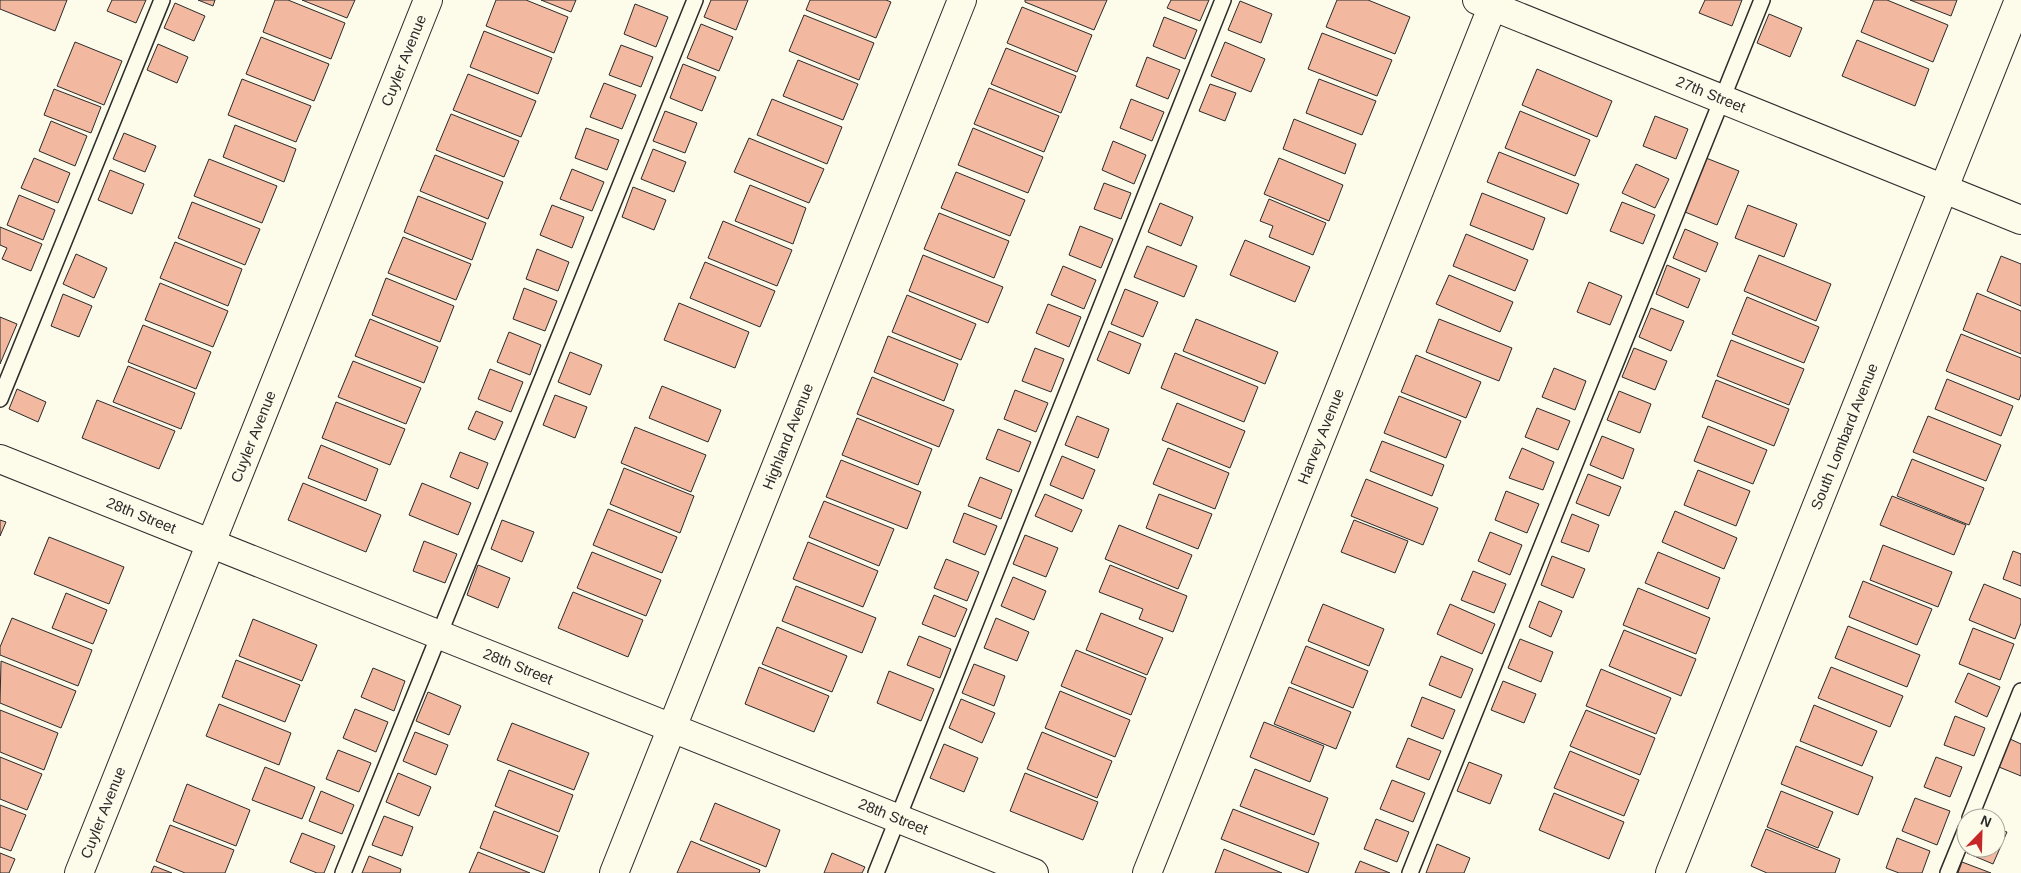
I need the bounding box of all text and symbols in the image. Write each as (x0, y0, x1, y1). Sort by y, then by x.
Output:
street label: Cuyler Avenue (377, 12, 429, 109)
street label: 27th Street (1674, 72, 1749, 116)
street label: South Lombard Avenue (1807, 361, 1881, 512)
street label: Highland Avenue (759, 380, 816, 492)
street label: Harvey Avenue (1294, 386, 1347, 487)
street label: Cuyler Avenue (227, 388, 279, 485)
street label: 28th Street (104, 493, 179, 537)
street label: 28th Street (481, 644, 556, 688)
street label: Cuyler Avenue (77, 764, 129, 861)
street label: 28th Street (856, 795, 931, 838)
north arrow (1956, 808, 2006, 858)
text: N (1978, 812, 1994, 830)

